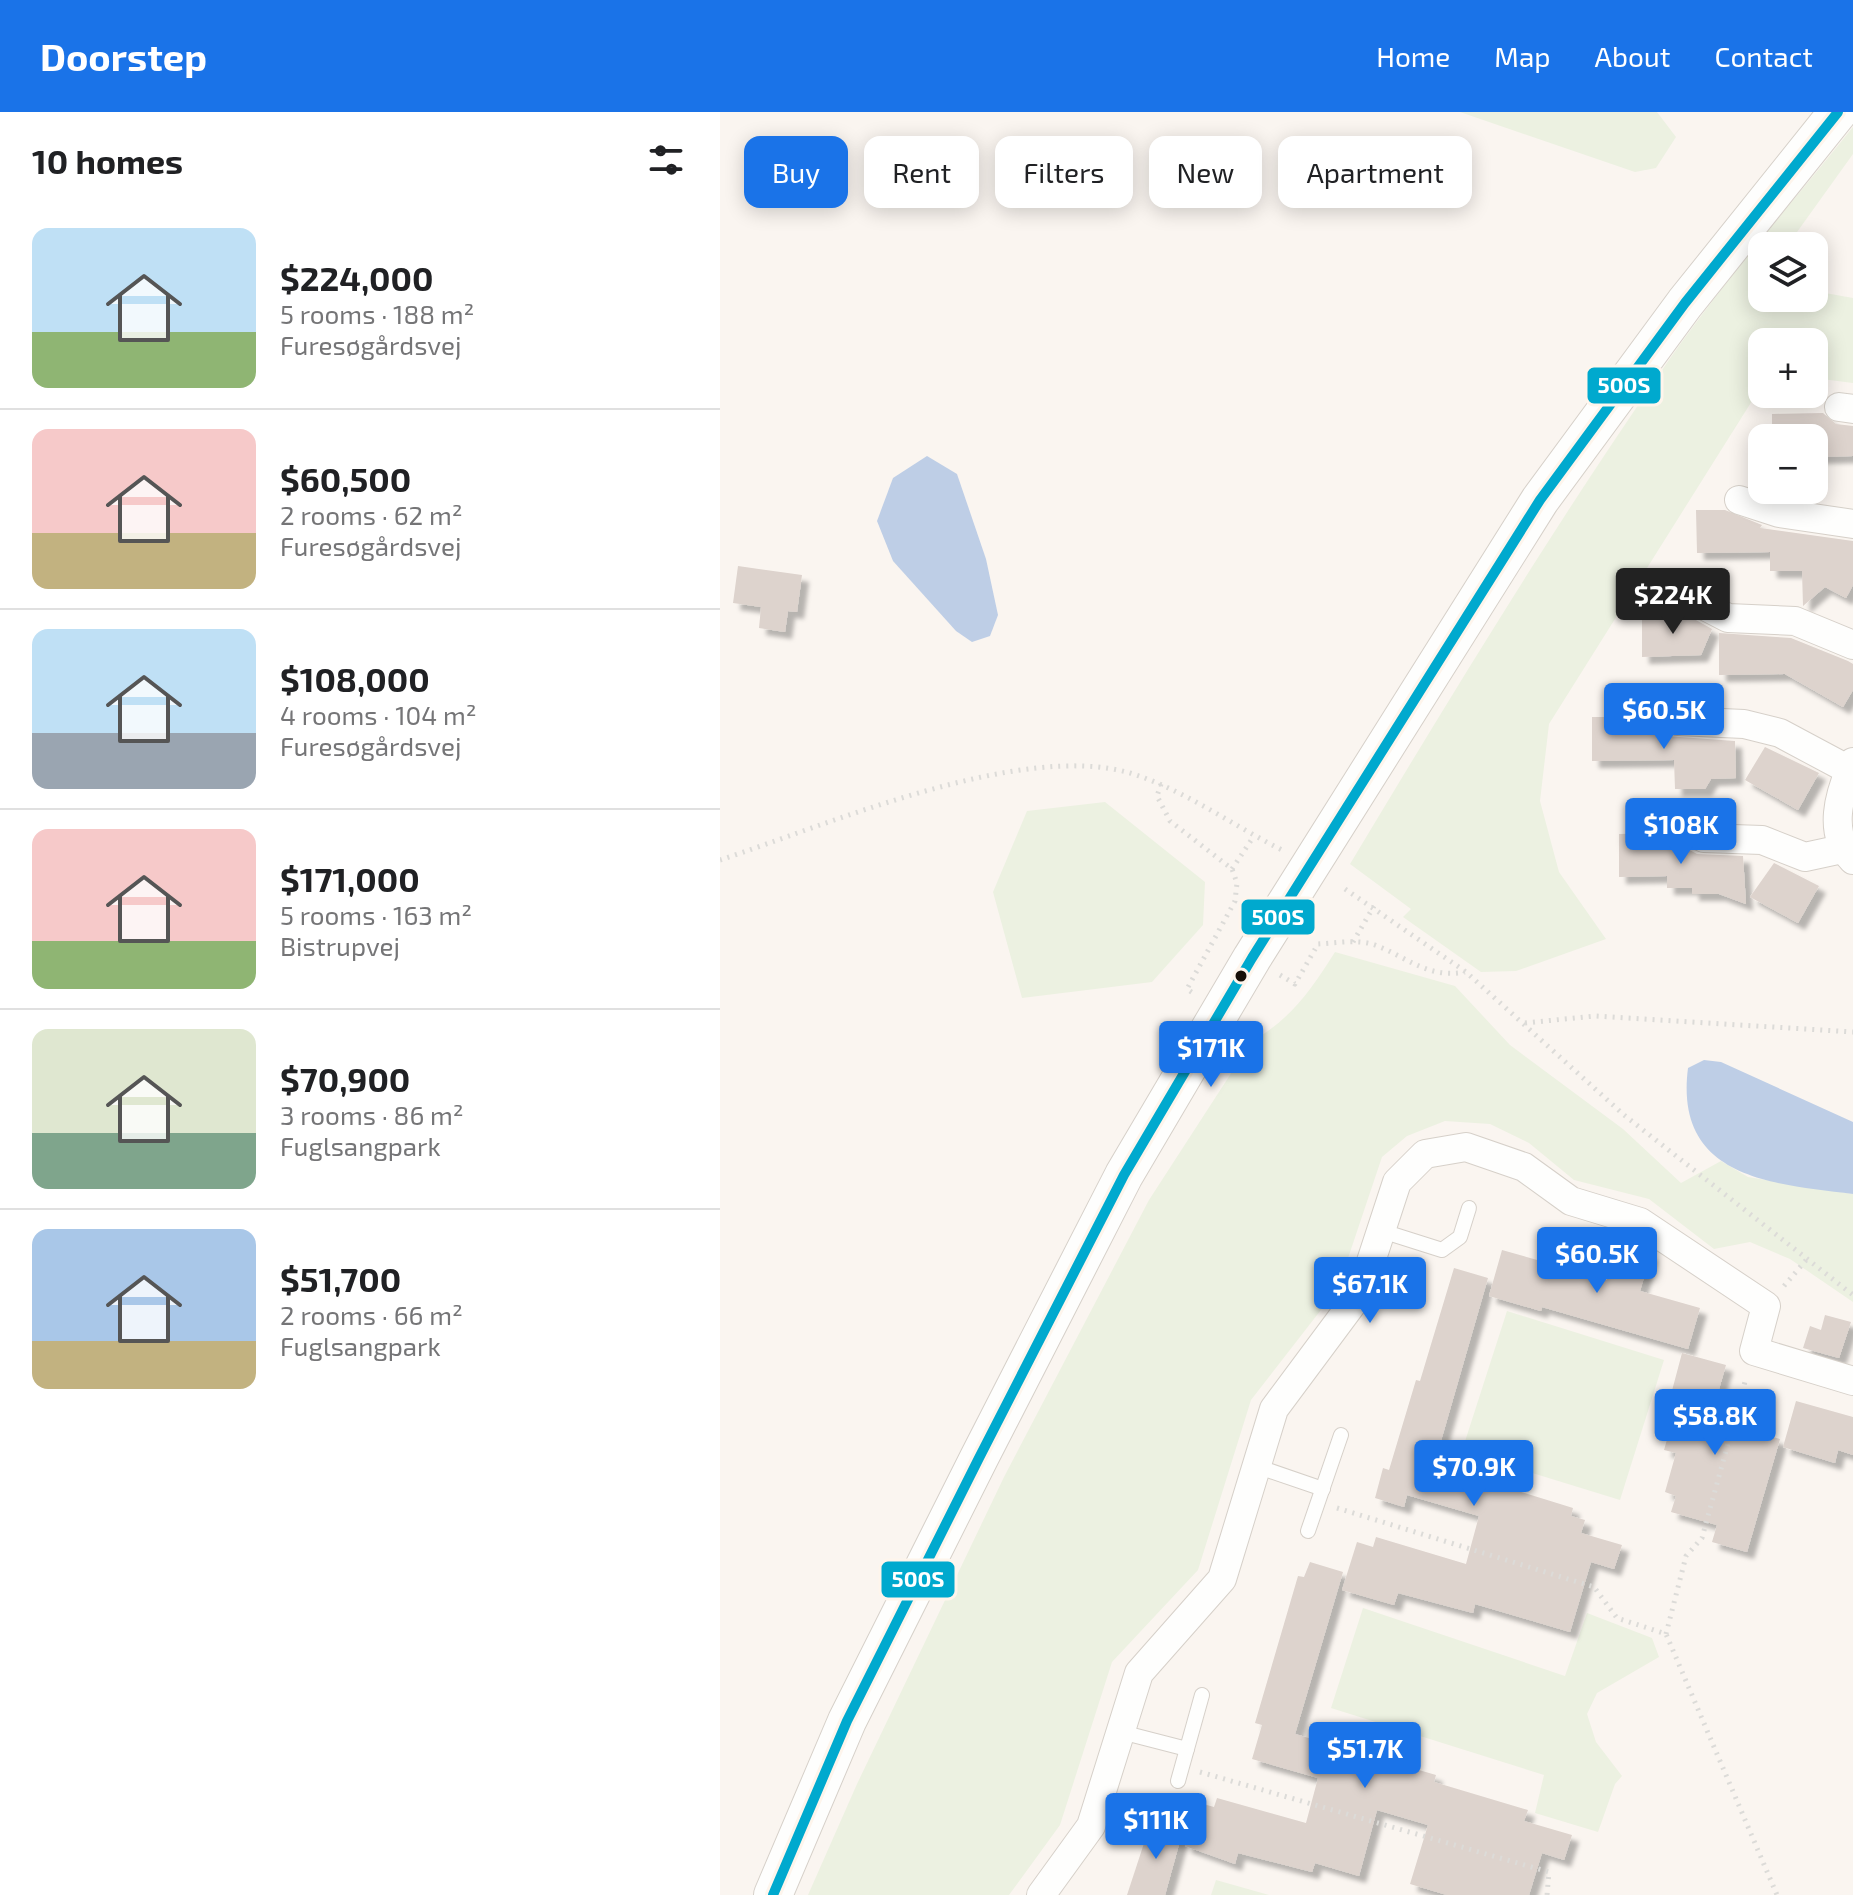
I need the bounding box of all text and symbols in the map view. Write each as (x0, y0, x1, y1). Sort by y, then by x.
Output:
text: Doorstep (40, 33, 207, 79)
text: Home (1376, 39, 1450, 73)
text: Map (1494, 39, 1551, 73)
text: About (1595, 39, 1670, 73)
text: Contact (1714, 39, 1813, 73)
chip: Buy (744, 136, 848, 208)
chip: Rent (864, 136, 979, 208)
chip: Filters (995, 136, 1133, 208)
chip: New (1149, 136, 1262, 208)
chip: Apartment (1278, 136, 1472, 208)
icon: filters (644, 138, 688, 182)
text: 10 homes (32, 140, 183, 181)
map controls (1748, 232, 1828, 504)
button: layers (1748, 232, 1828, 312)
text: $224,000 (280, 257, 433, 298)
icon: home (96, 260, 192, 356)
text: 5 rooms · 188 m² (280, 298, 474, 329)
button: + (1748, 328, 1828, 408)
text: Furesøgårdsvej (280, 329, 461, 360)
line badge: 500S (1586, 366, 1662, 405)
text: 500S (1598, 371, 1651, 397)
button: − (1748, 424, 1828, 504)
text: $60,500 (280, 458, 411, 499)
icon: home (96, 461, 192, 557)
text: 2 rooms · 62 m² (280, 499, 463, 530)
text: Furesøgårdsvej (280, 530, 461, 561)
pin: $224K (1617, 568, 1729, 636)
text: $224K (1634, 578, 1712, 609)
text: $108,000 (280, 658, 430, 699)
icon: home (96, 661, 192, 757)
pin: $60.5K (1599, 683, 1729, 751)
text: $60.5K (1622, 693, 1706, 724)
text: 4 rooms · 104 m² (280, 699, 476, 730)
text: Furesøgårdsvej (280, 730, 461, 761)
pin: $108K (1625, 798, 1737, 866)
text: $108K (1643, 808, 1719, 839)
text: $171,000 (280, 858, 420, 899)
icon: home (96, 861, 192, 957)
line badge: 500S (1240, 898, 1316, 936)
text: 5 rooms · 163 m² (280, 899, 472, 930)
text: 500S (1252, 903, 1305, 929)
text: Bistrupvej (280, 930, 400, 961)
unlabelled marker (1233, 968, 1249, 984)
pin: $171K (1155, 1021, 1267, 1089)
text: $171K (1177, 1031, 1245, 1062)
text: $70,900 (280, 1058, 410, 1099)
icon: home (96, 1061, 192, 1157)
text: 3 rooms · 86 m² (280, 1099, 464, 1130)
text: Fuglsangpark (280, 1130, 441, 1161)
pin: $60.5K (1532, 1227, 1662, 1295)
text: $60.5K (1555, 1237, 1639, 1268)
pin: $67.1K (1305, 1257, 1435, 1325)
text: $51,700 (280, 1258, 401, 1299)
icon: home (96, 1261, 192, 1357)
text: $67.1K (1332, 1267, 1408, 1298)
text: 2 rooms · 66 m² (280, 1299, 463, 1330)
text: Fuglsangpark (280, 1330, 441, 1361)
pin: $58.8K (1650, 1389, 1780, 1457)
text: $58.8K (1673, 1399, 1757, 1430)
pin: $70.9K (1409, 1440, 1539, 1508)
text: $70.9K (1432, 1450, 1516, 1481)
line badge: 500S (880, 1560, 956, 1599)
text: 500S (892, 1565, 945, 1591)
pin: $51.7K (1300, 1722, 1430, 1790)
text: $51.7K (1327, 1732, 1403, 1763)
pin: $111K (1100, 1793, 1212, 1861)
text: $111K (1123, 1803, 1189, 1834)

